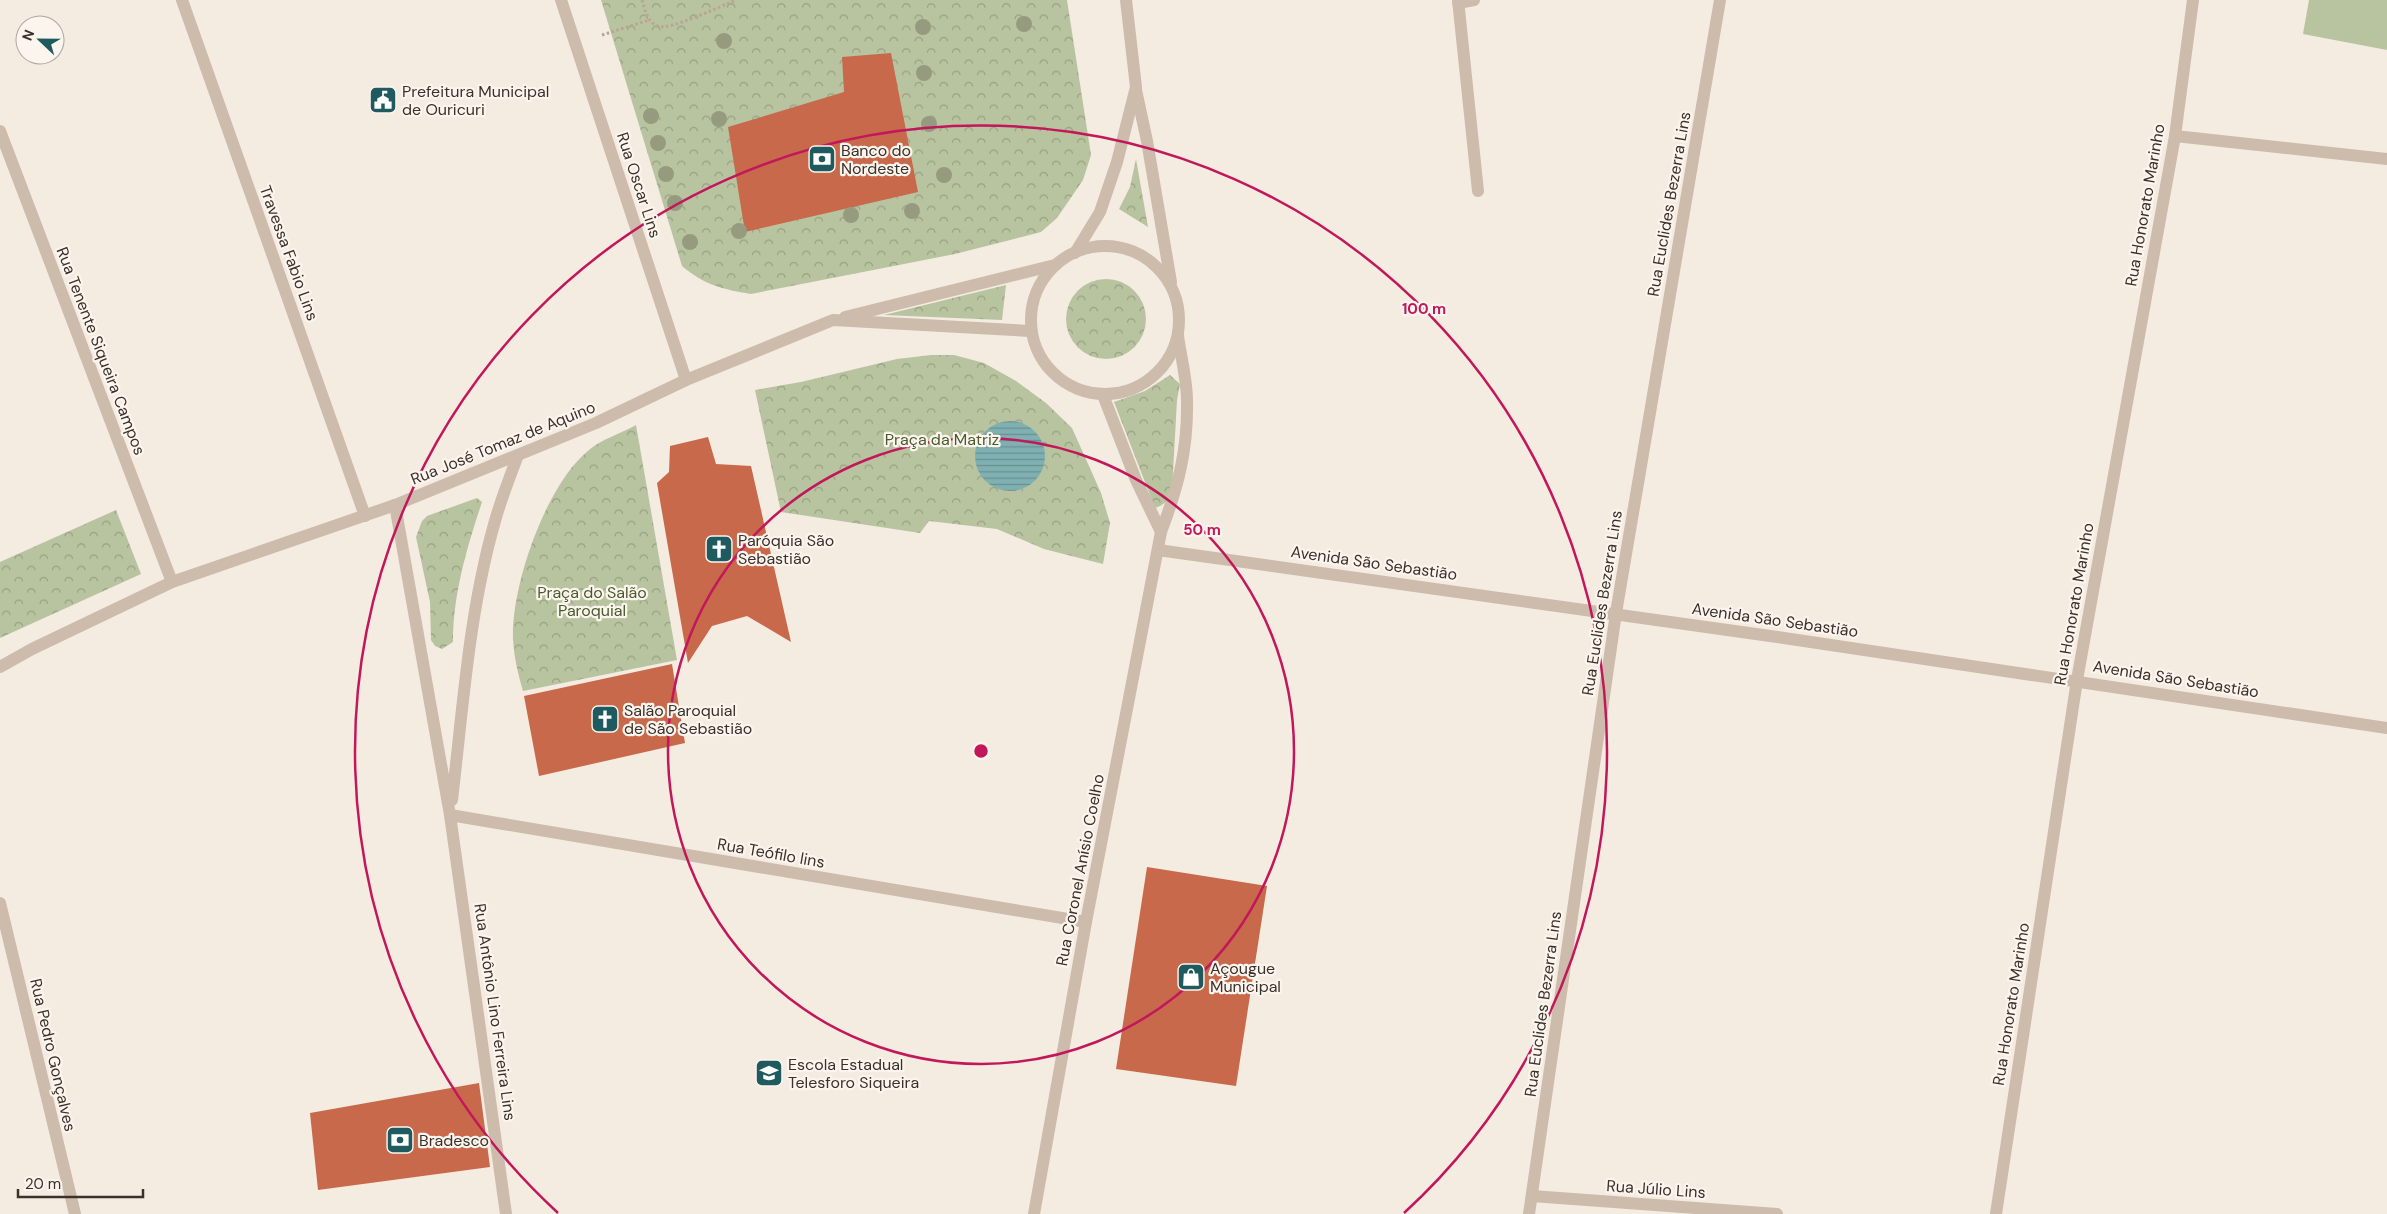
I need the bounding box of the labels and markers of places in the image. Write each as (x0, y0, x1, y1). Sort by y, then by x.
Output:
place label: Prefeitura Municipal de Ouricuri (402, 81, 549, 120)
public building icon: Prefeitura Municipal de Ouricuri (368, 85, 398, 115)
place label: Banco do Nordeste (841, 140, 911, 179)
bank icon: Banco do Nordeste (807, 144, 837, 174)
place label: Paróquia São Sebastião (738, 530, 834, 569)
church icon: Paróquia São Sebastião (704, 534, 734, 564)
place label: Salão Paroquial de São Sebastião (624, 700, 752, 739)
church icon: Salão Paroquial de São Sebastião (590, 704, 620, 734)
centre of rings (972, 742, 990, 760)
place label: Açougue Municipal (1210, 958, 1281, 997)
shop icon: Açougue Municipal (1176, 962, 1206, 992)
place label: Escola Estadual Telesforo Siqueira (788, 1054, 919, 1093)
school or university icon: Escola Estadual Telesforo Siqueira (754, 1058, 784, 1088)
bank icon: Bradesco (385, 1125, 415, 1155)
place label: Bradesco (419, 1130, 489, 1151)

